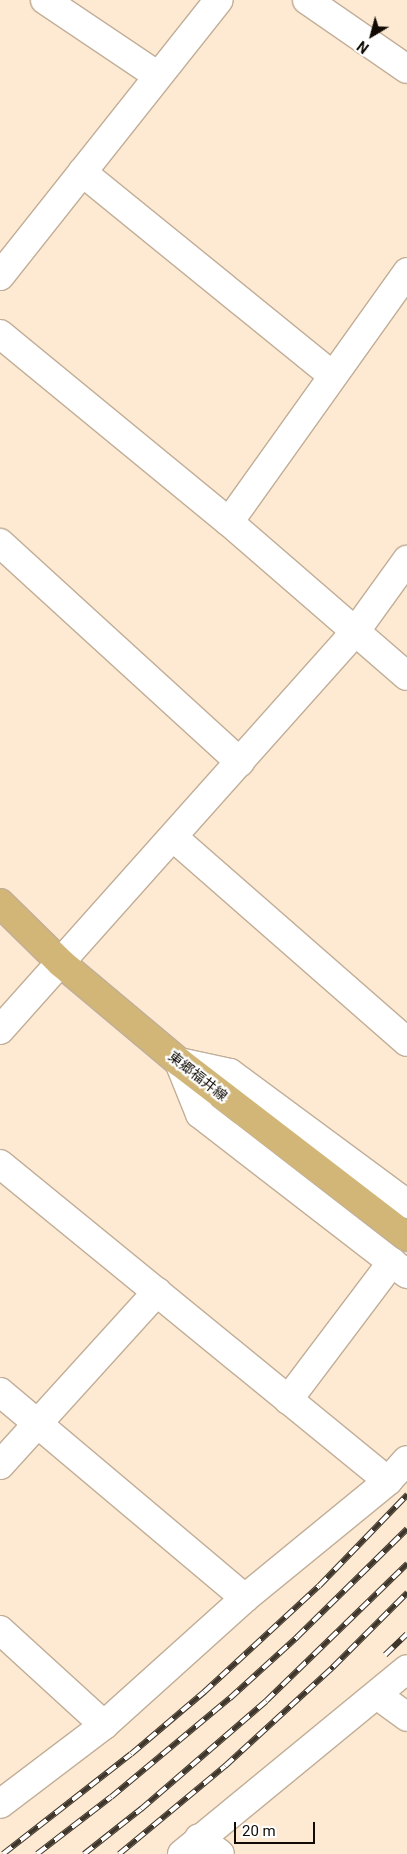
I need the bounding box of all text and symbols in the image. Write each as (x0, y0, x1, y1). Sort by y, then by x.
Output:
north arrow (347, 10, 397, 60)
text: N (354, 38, 372, 56)
street label: 東郷福井線 (165, 1048, 231, 1104)
scale bar (237, 1812, 318, 1844)
text: 20 m (242, 1822, 276, 1840)

